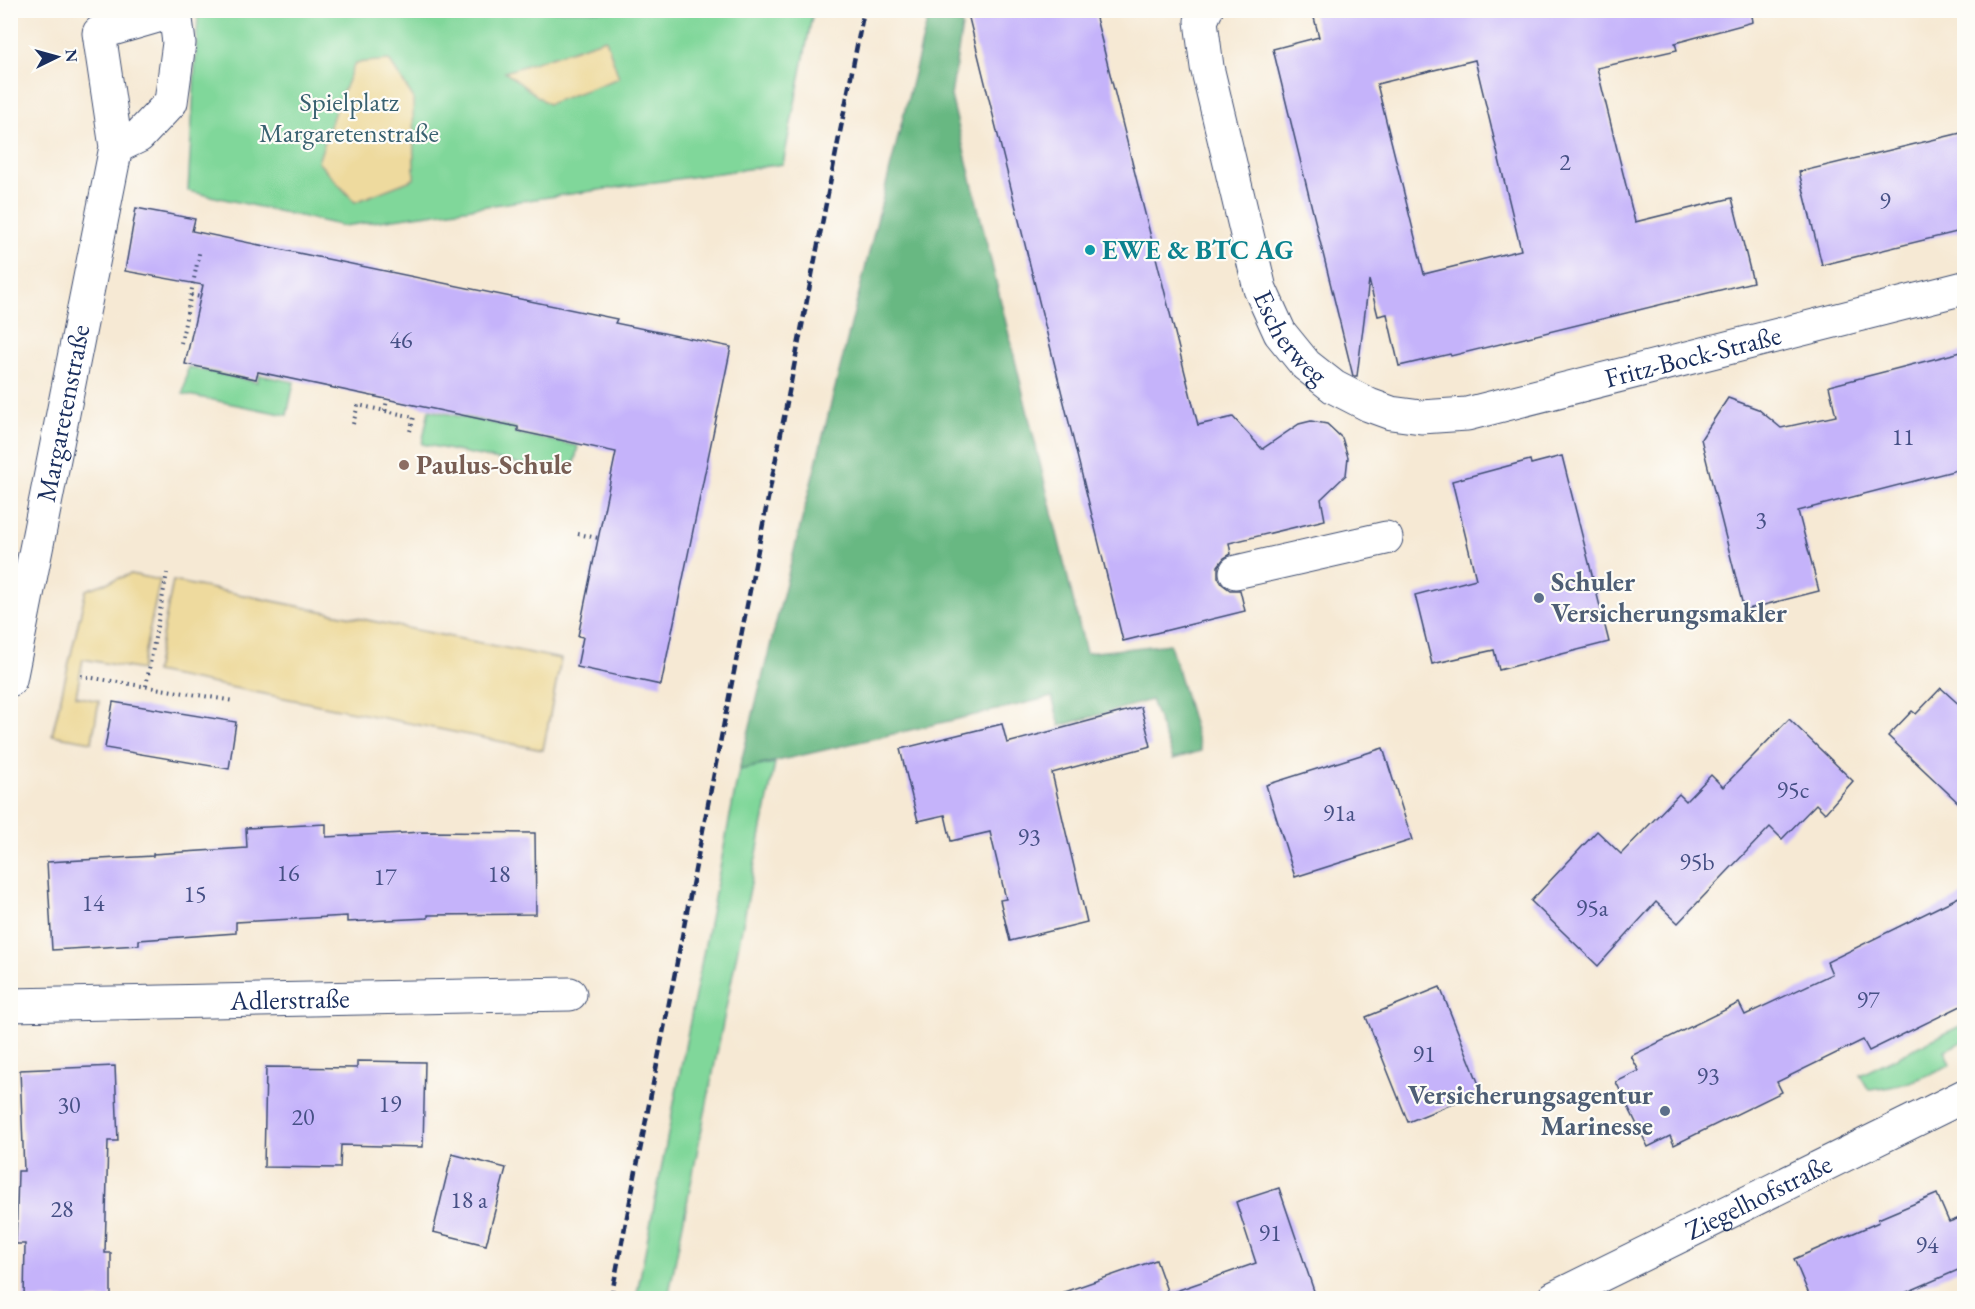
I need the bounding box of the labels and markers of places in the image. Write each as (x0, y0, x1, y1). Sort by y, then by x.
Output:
place label: EWE & BTC AG (1102, 232, 1294, 267)
marker: EWE & BTC AG (1083, 243, 1097, 257)
place label: Paulus-Schule (416, 447, 572, 482)
marker: Paulus-Schule (397, 458, 411, 472)
place label: Schuler Versicherungsmakler (1551, 564, 1788, 630)
marker: Schuler Versicherungsmakler (1532, 591, 1546, 605)
place label: Versicherungsagentur Marinesse (1408, 1077, 1654, 1143)
marker: Versicherungsagentur Marinesse (1658, 1104, 1672, 1118)

